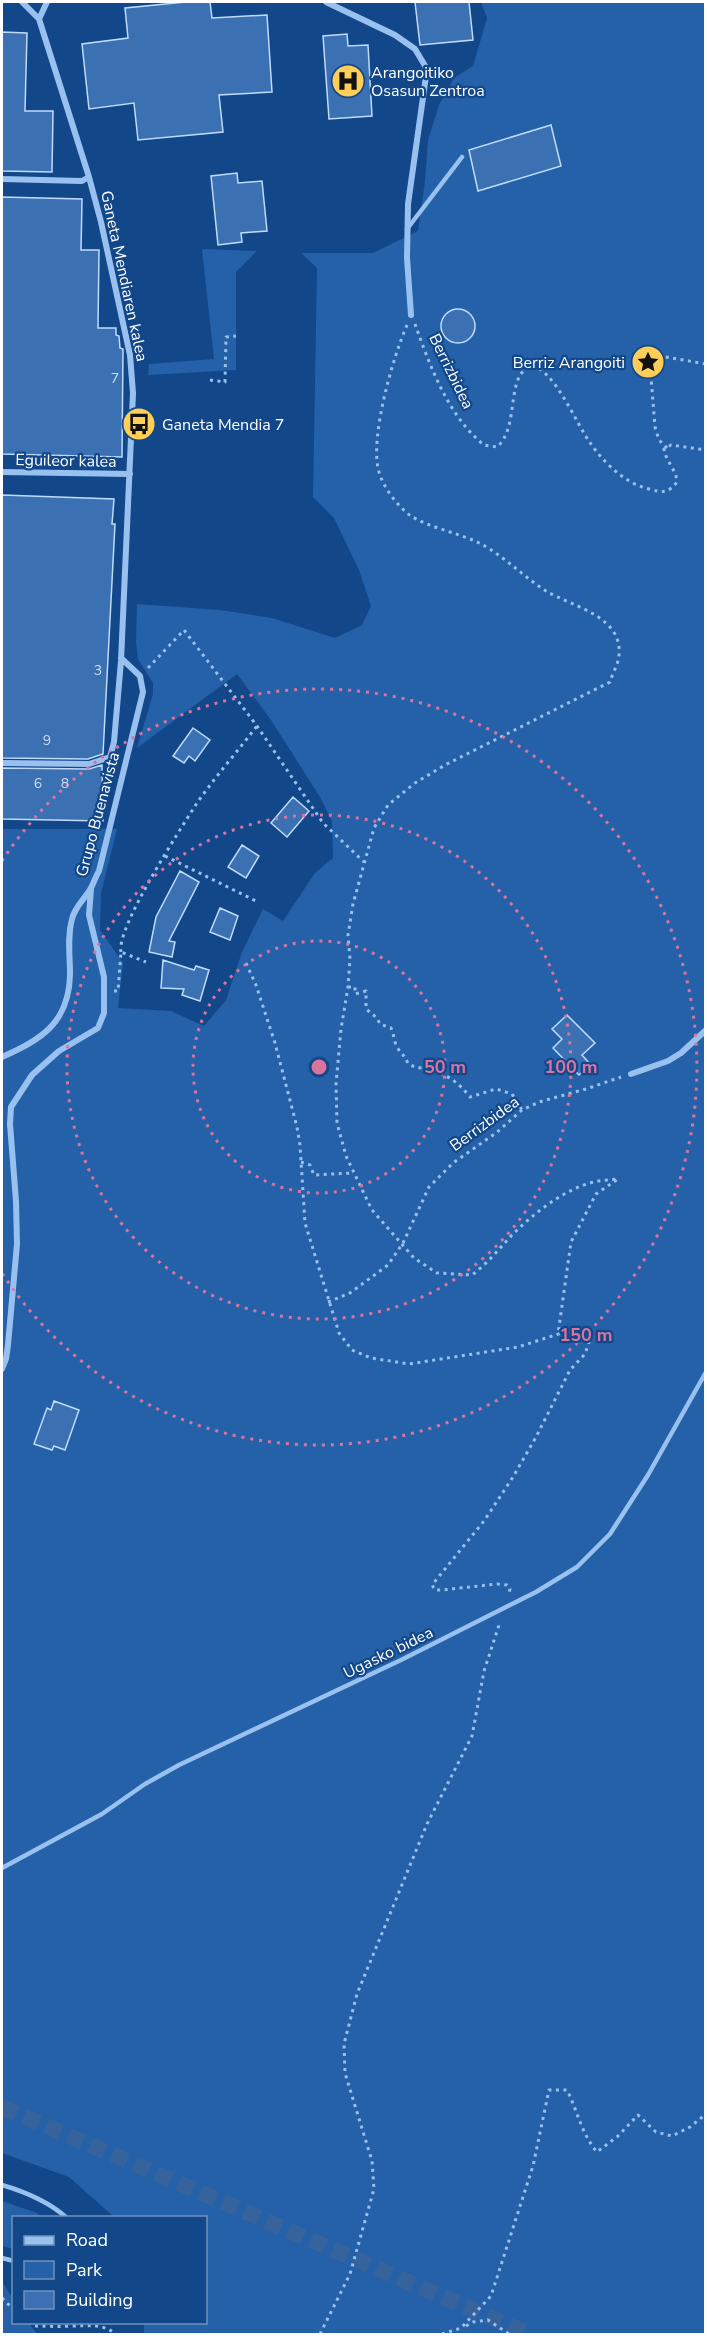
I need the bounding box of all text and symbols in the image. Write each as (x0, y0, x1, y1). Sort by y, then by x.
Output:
place label: Arangoitiko Osasun Zentroa (371, 62, 485, 102)
hospital icon: Arangoitiko Osasun Zentroa (330, 63, 366, 99)
street label: Ganeta Mendiaren kalea (95, 189, 153, 364)
street label: Berrizbidea (423, 330, 479, 413)
place icon: Berriz Arangoiti (630, 344, 666, 380)
place label: Berriz Arangoiti (513, 352, 625, 374)
house number: 7 (111, 369, 119, 388)
bus stop icon: Ganeta Mendia 7 (121, 406, 157, 442)
place label: Ganeta Mendia 7 (162, 414, 284, 436)
street label: Eguileor kalea (15, 449, 117, 473)
house number: 3 (94, 661, 102, 680)
house number: 9 (43, 731, 51, 750)
street label: Grupo Buenavista (71, 750, 125, 879)
house number: 6 (34, 774, 42, 793)
house number: 8 (61, 774, 69, 793)
text: 50 m (424, 1055, 466, 1079)
text: 100 m (544, 1055, 598, 1079)
centre of rings (309, 1057, 329, 1077)
street label: Berrizbidea (445, 1091, 524, 1157)
text: 150 m (559, 1323, 613, 1347)
street label: Ugasko bidea (340, 1622, 437, 1684)
legend (12, 2216, 207, 2324)
text: Road (66, 2228, 108, 2252)
text: Park (66, 2258, 103, 2282)
text: Building (66, 2288, 133, 2312)

